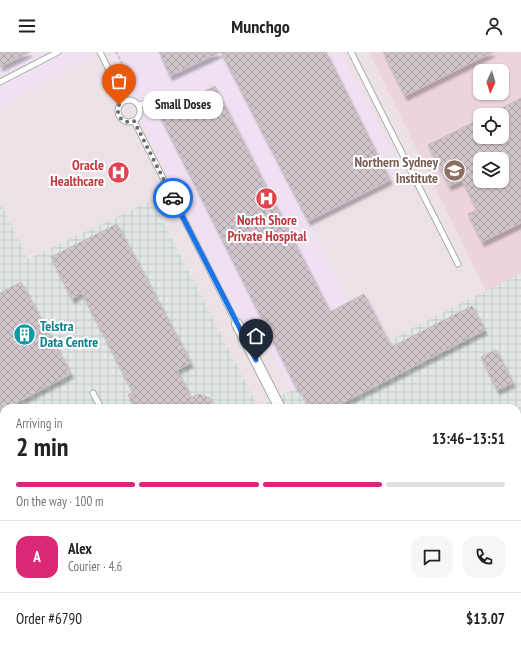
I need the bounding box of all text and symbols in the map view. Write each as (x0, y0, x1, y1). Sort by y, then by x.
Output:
icon: menu (16, 15, 38, 37)
text: Munchgo (231, 15, 290, 38)
icon: person (483, 15, 505, 37)
pin (102, 64, 136, 105)
north arrow (473, 64, 509, 100)
map controls (473, 64, 509, 188)
icon: bag (108, 70, 130, 92)
callout: Small Doses (143, 91, 223, 119)
text: Small Doses (155, 96, 211, 113)
button: locate (473, 108, 509, 144)
button: layers (473, 152, 509, 188)
place label: Northern Sydney Institute (354, 153, 438, 187)
place label: Oracle Healthcare (50, 156, 104, 190)
school or university icon: Northern Sydney Institute (441, 157, 467, 183)
hospital icon: Oracle Healthcare (106, 160, 132, 186)
courier (153, 178, 193, 218)
hospital icon: North Shore Private Hospital (254, 185, 280, 211)
icon: car (162, 187, 184, 209)
place label: North Shore Private Hospital (227, 211, 307, 245)
place label: Telstra Data Centre (40, 317, 98, 351)
pin (239, 319, 273, 360)
building icon: Telstra Data Centre (12, 321, 38, 347)
icon: home (245, 325, 267, 347)
text: Arriving in (16, 415, 63, 432)
text: 13:46–13:51 (432, 429, 505, 448)
text: 2 min (16, 430, 69, 463)
text: On the way · 100 m (16, 493, 103, 510)
button: chat (411, 536, 453, 578)
button: phone (463, 536, 505, 578)
text: Alex (68, 539, 92, 558)
text: A (33, 547, 41, 566)
text: Courier · 4.6 (68, 558, 122, 575)
text: Order #6790 (16, 609, 82, 628)
text: $13.07 (466, 609, 505, 628)

